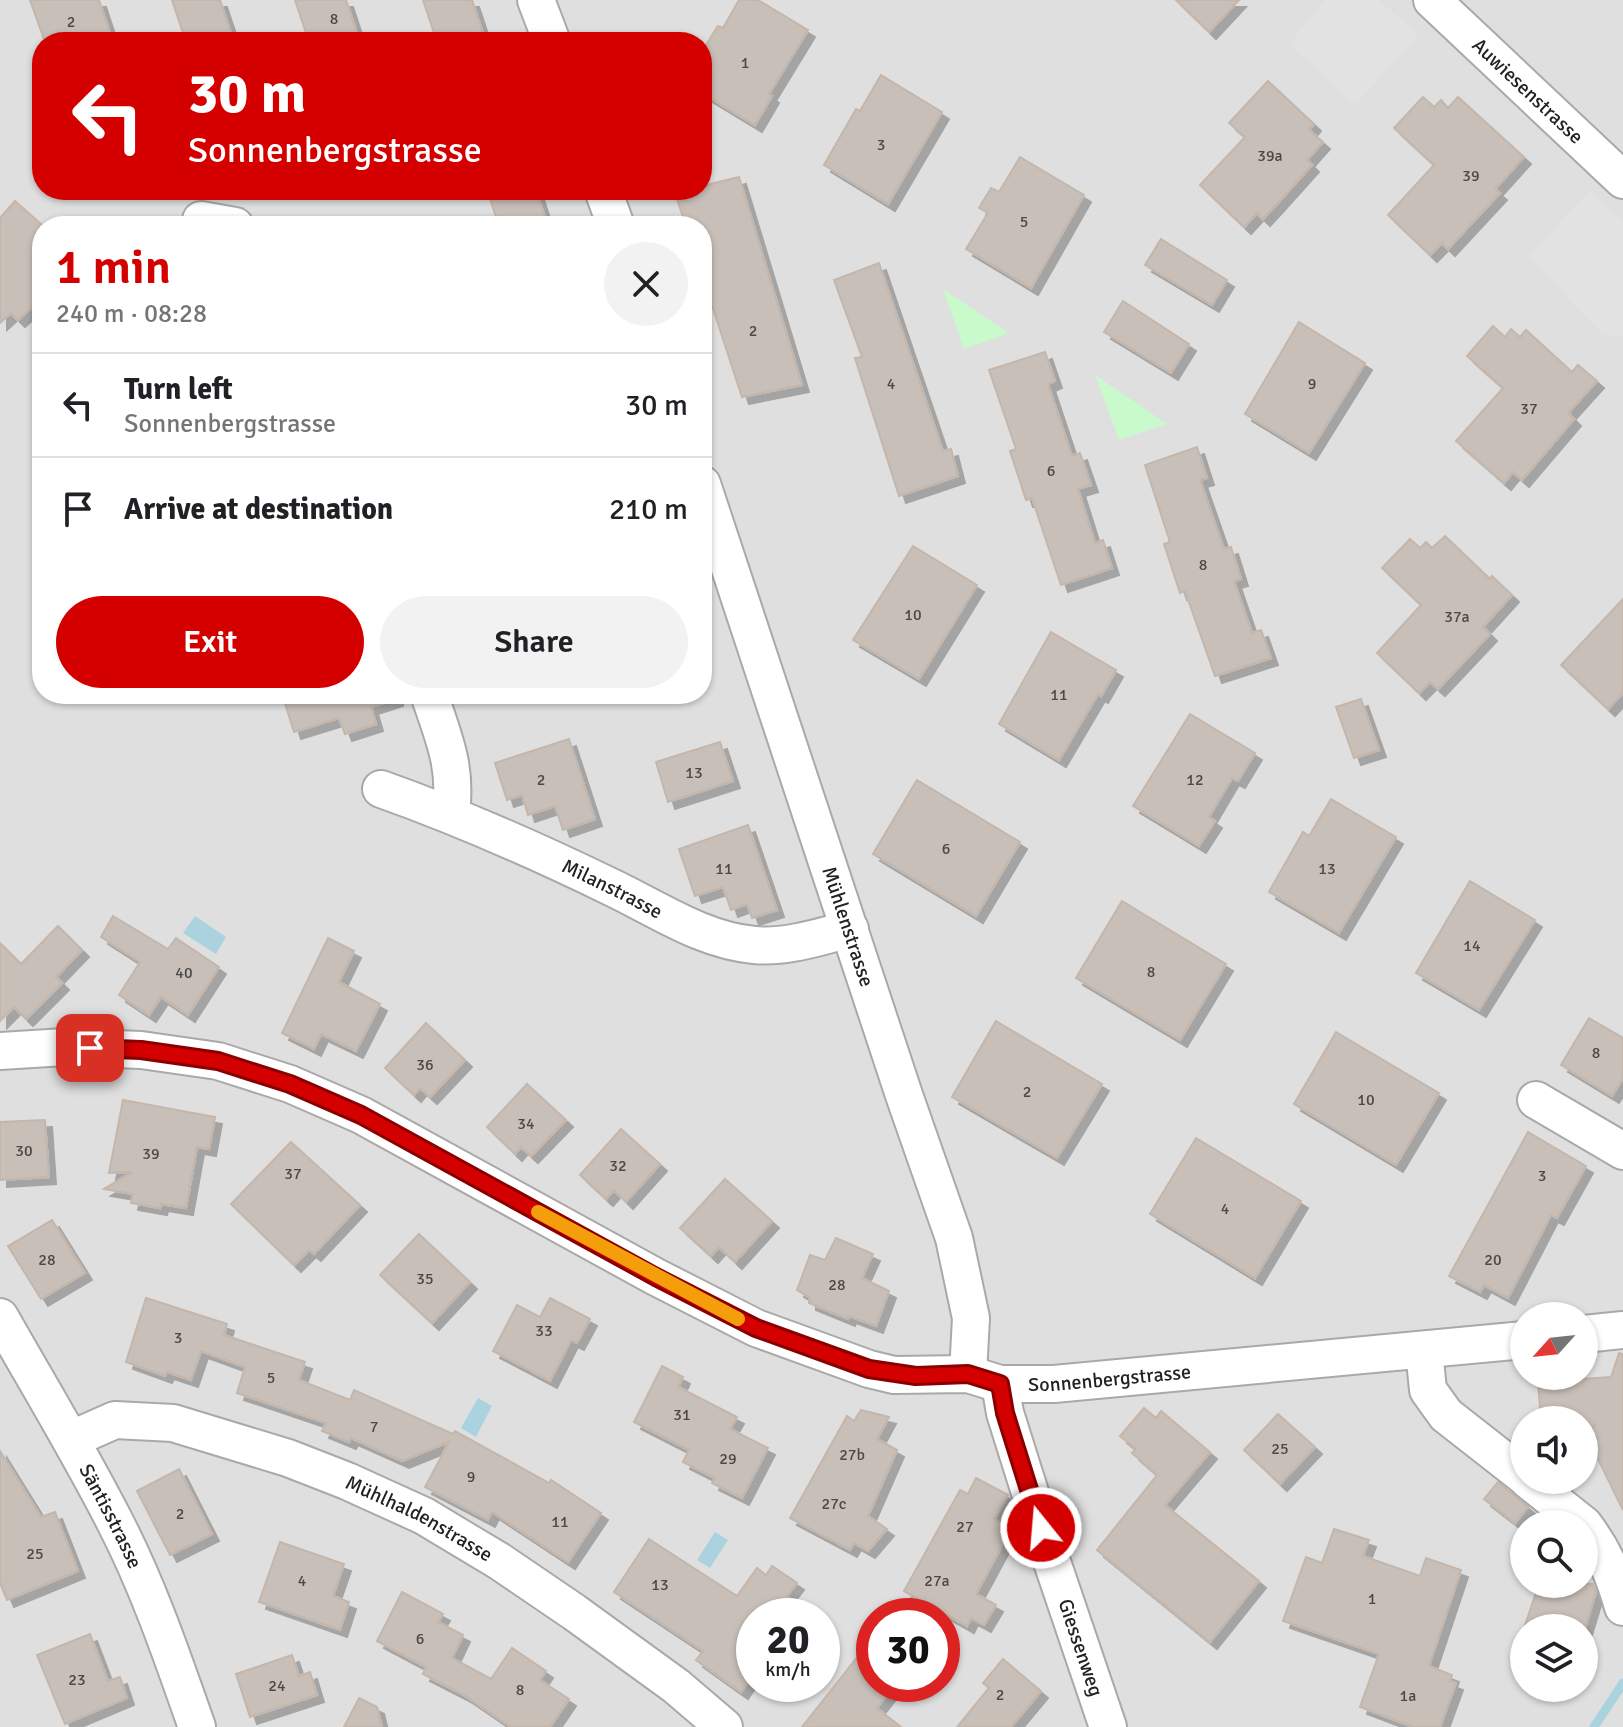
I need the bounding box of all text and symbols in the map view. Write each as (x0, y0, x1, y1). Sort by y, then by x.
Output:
house number: 8 (330, 9, 338, 29)
house number: 2 (67, 12, 75, 32)
street label: Auwiesenstrasse (1467, 33, 1588, 149)
house number: 1 (741, 53, 749, 73)
text: 30 m (188, 59, 306, 128)
icon: left (56, 64, 160, 168)
text: Sonnenbergstrasse (188, 128, 482, 173)
house number: 3 (877, 135, 885, 155)
house number: 39a (1257, 146, 1283, 166)
house number: 39 (1462, 166, 1480, 186)
house number: 5 (1020, 212, 1028, 232)
text: 1 min (56, 238, 171, 297)
button: close (604, 242, 688, 326)
text: 240 m · 08:28 (56, 298, 207, 330)
house number: 2 (749, 321, 757, 341)
text: Turn left (124, 371, 233, 408)
house number: 4 (887, 374, 896, 394)
house number: 9 (1308, 374, 1316, 394)
icon: left (56, 383, 100, 427)
text: 30 m (625, 387, 688, 424)
house number: 37 (1520, 399, 1538, 419)
text: Sonnenbergstrasse (124, 408, 336, 440)
house number: 6 (1047, 461, 1055, 481)
icon: arrive (56, 487, 100, 531)
text: Arrive at destination (124, 491, 393, 528)
text: 210 m (609, 491, 688, 528)
house number: 8 (1199, 555, 1207, 575)
button: Exit (56, 596, 364, 688)
button: Share (380, 596, 688, 688)
house number: 10 (904, 605, 922, 625)
house number: 37a (1444, 607, 1470, 627)
house number: 11 (1050, 685, 1068, 705)
house number: 13 (685, 763, 703, 783)
house number: 2 (537, 770, 545, 790)
house number: 12 (1186, 770, 1204, 790)
house number: 6 (942, 839, 950, 859)
street label: Milanstrasse (558, 853, 667, 924)
house number: 11 (715, 859, 733, 879)
house number: 13 (1318, 859, 1336, 879)
street label: Mühlenstrasse (816, 863, 879, 990)
house number: 14 (1463, 936, 1481, 956)
house number: 8 (1147, 962, 1155, 982)
house number: 40 (175, 963, 193, 983)
pin (56, 1014, 124, 1082)
icon: arrive (68, 1026, 112, 1070)
house number: 8 (1592, 1043, 1600, 1063)
house number: 36 (416, 1055, 434, 1075)
house number: 2 (1023, 1082, 1031, 1102)
house number: 10 (1357, 1090, 1375, 1110)
house number: 34 (517, 1114, 535, 1134)
house number: 30 (15, 1141, 33, 1161)
house number: 39 (142, 1144, 160, 1164)
house number: 32 (609, 1156, 627, 1176)
house number: 37 (284, 1164, 302, 1184)
house number: 3 (1538, 1166, 1546, 1186)
house number: 4 (1221, 1199, 1230, 1219)
house number: 28 (38, 1250, 56, 1270)
house number: 20 (1484, 1250, 1502, 1270)
house number: 35 (416, 1269, 434, 1289)
house number: 28 (828, 1275, 846, 1295)
north arrow (1510, 1302, 1598, 1390)
map controls (1510, 1302, 1598, 1702)
house number: 33 (535, 1321, 553, 1341)
house number: 3 (174, 1328, 182, 1348)
street label: Sonnenbergstrasse (1028, 1359, 1192, 1397)
house number: 5 (267, 1368, 275, 1388)
house number: 31 (673, 1405, 691, 1425)
button: sound (1510, 1406, 1598, 1494)
house number: 7 (370, 1417, 378, 1437)
house number: 25 (1271, 1439, 1289, 1459)
house number: 27b (839, 1445, 865, 1465)
house number: 29 (719, 1449, 737, 1469)
street label: Säntisstrasse (73, 1460, 148, 1572)
house number: 9 (467, 1467, 475, 1487)
street label: Mühlhaldenstrasse (342, 1470, 497, 1567)
position arrow (999, 1486, 1083, 1570)
house number: 27c (822, 1494, 846, 1514)
house number: 2 (176, 1504, 184, 1524)
button: search (1510, 1510, 1598, 1598)
house number: 11 (551, 1512, 569, 1532)
house number: 27 (956, 1517, 974, 1537)
house number: 25 (26, 1544, 44, 1564)
house number: 4 (298, 1571, 307, 1591)
house number: 27a (924, 1571, 950, 1591)
house number: 13 (651, 1575, 669, 1595)
house number: 1 (1368, 1589, 1376, 1609)
street label: Giessenweg (1052, 1596, 1109, 1700)
speed limit sign: 30 (856, 1598, 960, 1702)
button: layers (1510, 1614, 1598, 1702)
text: 20 (766, 1615, 810, 1665)
house number: 6 (416, 1629, 424, 1649)
text: km/h (765, 1657, 811, 1682)
house number: 23 (68, 1670, 86, 1690)
house number: 24 (268, 1676, 286, 1696)
house number: 8 (516, 1680, 524, 1700)
house number: 2 (996, 1685, 1004, 1705)
house number: 1a (1400, 1686, 1416, 1706)

